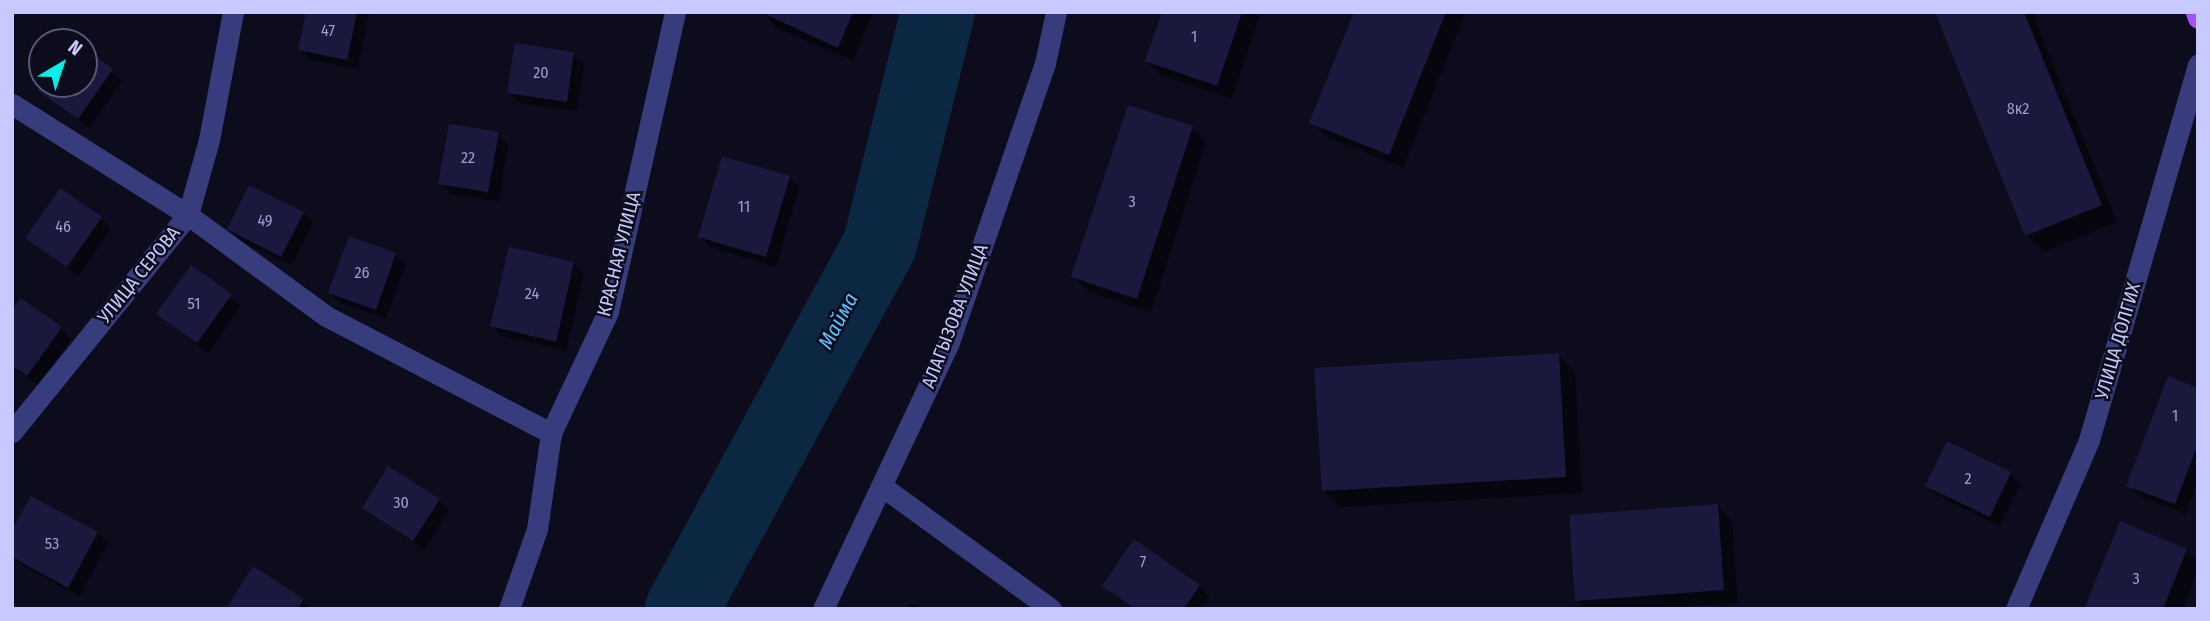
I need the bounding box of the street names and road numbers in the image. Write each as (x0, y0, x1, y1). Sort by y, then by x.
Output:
street label: КРАСНАЯ УЛИЦА (592, 189, 646, 319)
street label: УЛИЦА СЕРОВА (93, 222, 185, 328)
street label: АЛАГЫЗОВА УЛИЦА (917, 241, 993, 391)
street label: УЛИЦА ДОЛГИХ (2090, 280, 2146, 402)

